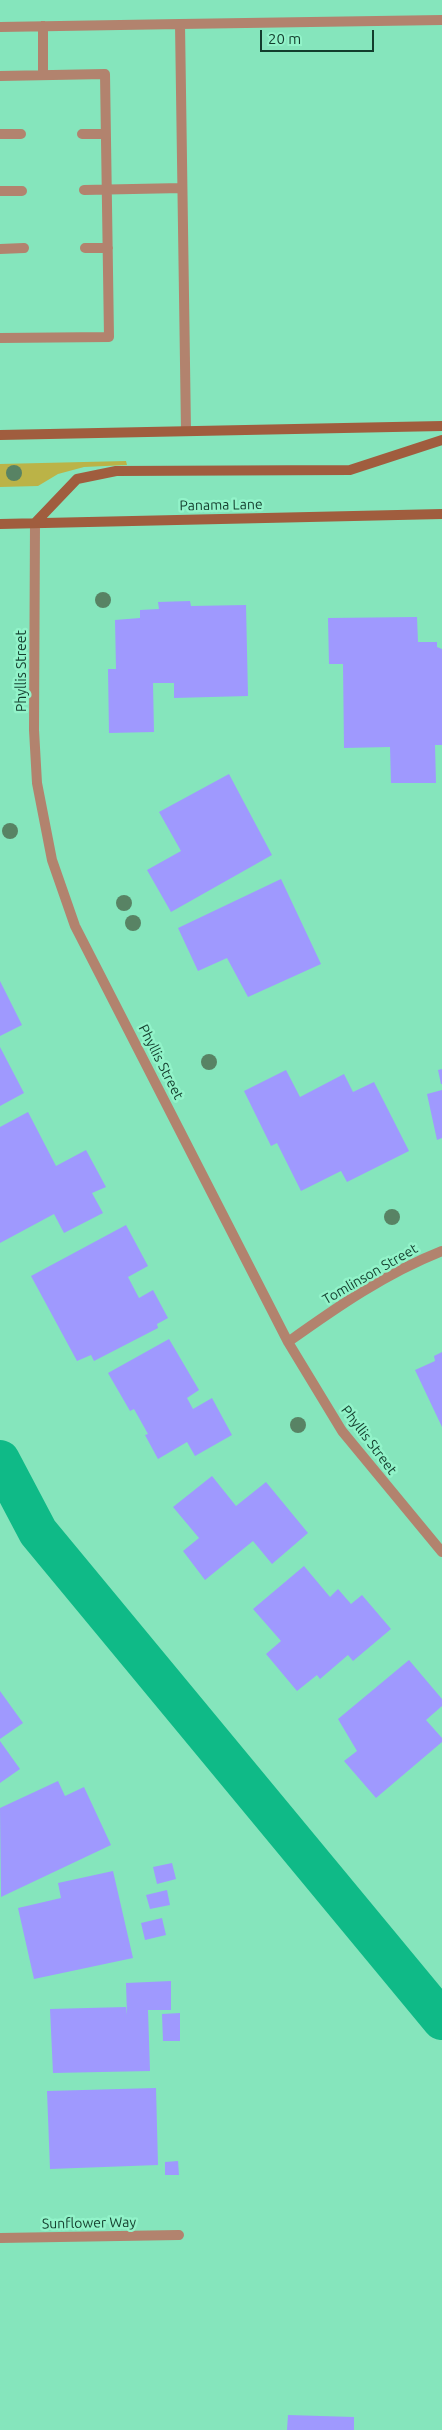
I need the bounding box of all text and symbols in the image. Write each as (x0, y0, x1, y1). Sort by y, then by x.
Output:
scale bar (262, 20, 376, 52)
text: 20 m (268, 30, 301, 47)
street label: Panama Lane (179, 496, 263, 514)
street label: Phyllis Street (13, 630, 29, 712)
street label: Phyllis Street (135, 1022, 187, 1102)
street label: Tomlinson Street (319, 1240, 421, 1308)
street label: Phyllis Street (338, 1402, 400, 1478)
street label: Sunflower Way (42, 2214, 136, 2232)

